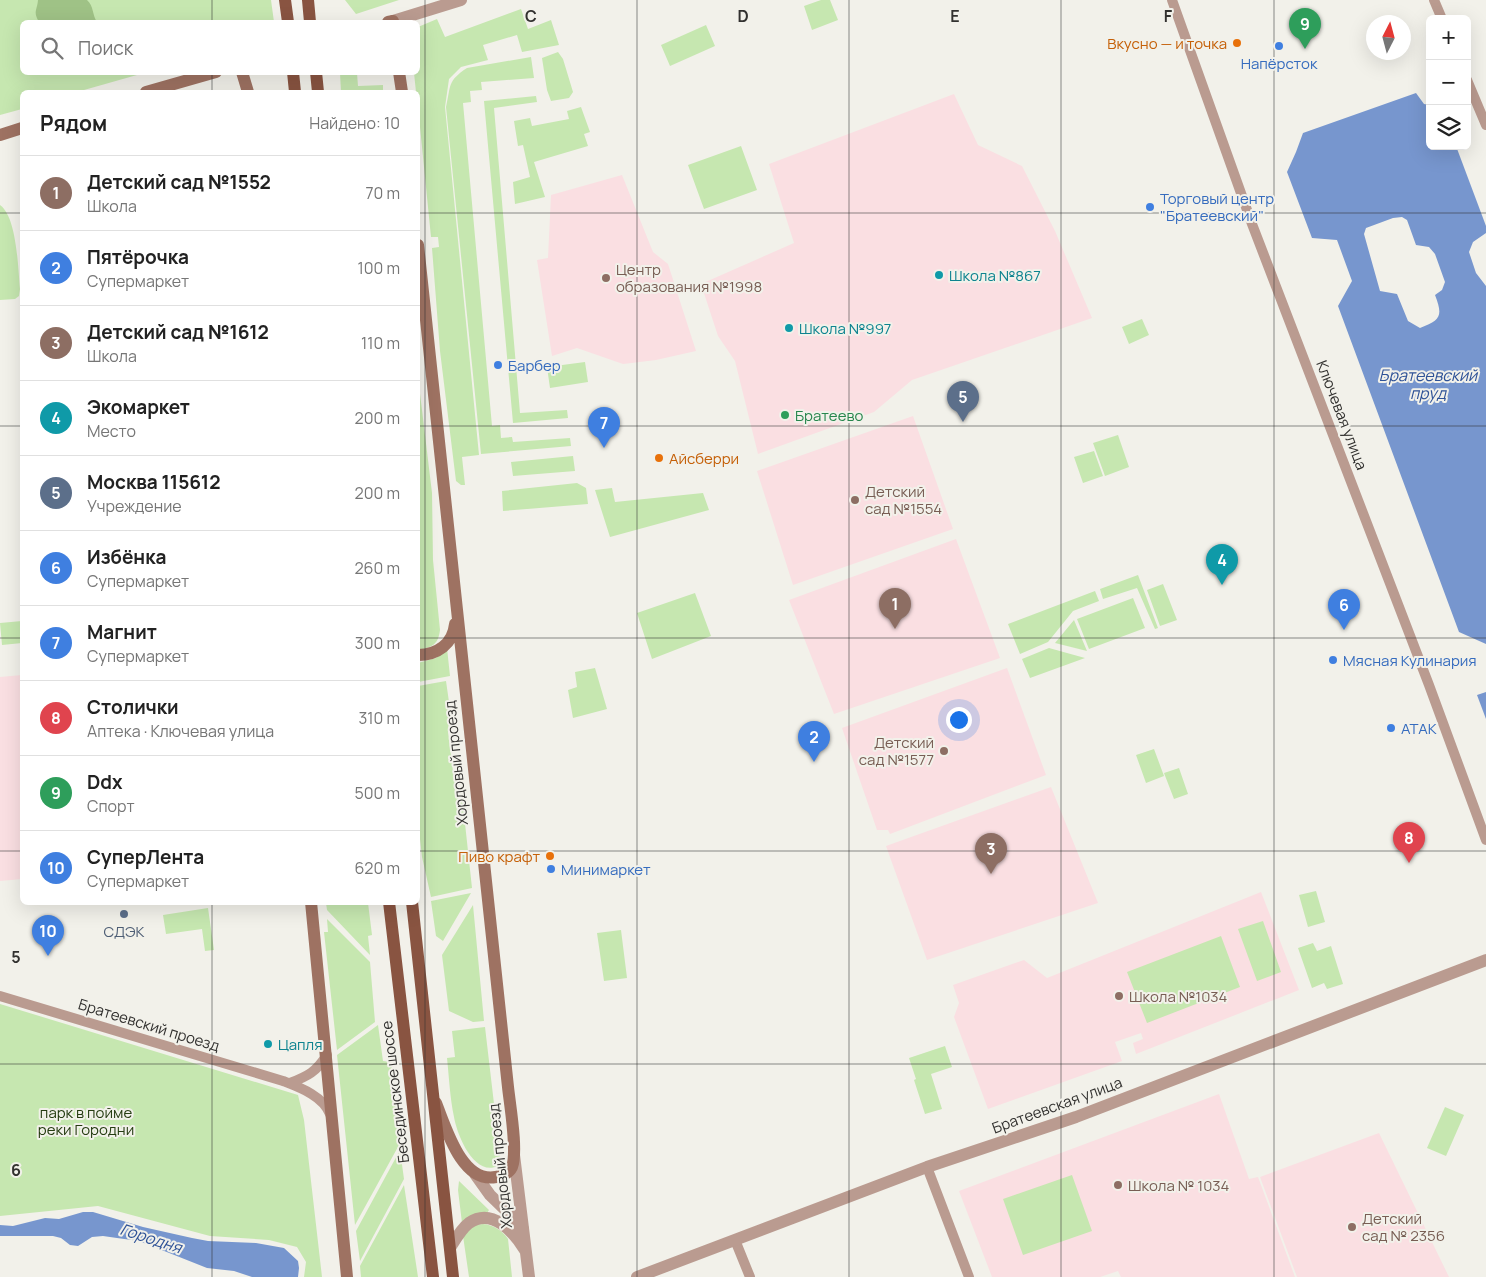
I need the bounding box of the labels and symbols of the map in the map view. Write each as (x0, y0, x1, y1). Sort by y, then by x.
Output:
text: C (525, 5, 537, 27)
text: D (737, 5, 749, 27)
text: E (950, 5, 960, 27)
text: F (1164, 5, 1173, 27)
pin: 9 (1289, 8, 1321, 49)
north arrow (1366, 15, 1411, 60)
place label: Вкусно — и точка (1107, 33, 1227, 54)
marker: Вкусно — и точка (1231, 37, 1243, 49)
marker: Напёрсток (1273, 40, 1285, 52)
place label: Напёрсток (1241, 53, 1318, 74)
place label: Торговый центр "Братеевский" (1160, 188, 1274, 226)
marker: Торговый центр "Братеевский" (1144, 201, 1156, 213)
place label: Центр образования №1998 (616, 259, 762, 297)
place label: Школа №867 (949, 265, 1041, 286)
marker: Школа №867 (933, 269, 945, 281)
marker: Центр образования №1998 (600, 272, 612, 284)
place label: Школа №997 (799, 318, 891, 339)
marker: Школа №997 (783, 322, 795, 334)
place label: Барбер (508, 355, 561, 376)
street label: Ключевая улица (1311, 357, 1373, 473)
marker: Барбер (492, 359, 504, 371)
water label: Братеевский пруд (1379, 364, 1479, 404)
pin: 5 (947, 381, 979, 422)
place label: Братеево (795, 405, 863, 426)
pin: 7 (588, 407, 620, 448)
marker: Братеево (779, 409, 791, 421)
place label: Айсберри (669, 448, 739, 469)
marker: Айсберри (653, 452, 665, 464)
place label: Детский сад №1554 (865, 481, 942, 519)
marker: Детский сад №1554 (849, 494, 861, 506)
pin: 4 (1206, 544, 1238, 585)
pin: 1 (879, 588, 911, 629)
pin: 6 (1328, 589, 1360, 630)
place label: Мясная Кулинария (1343, 650, 1477, 671)
marker: Мясная Кулинария (1327, 654, 1339, 666)
street label: Хордовый проезд (439, 700, 473, 826)
your location (946, 707, 972, 733)
place label: АТАК (1401, 718, 1437, 739)
pin: 2 (798, 721, 830, 762)
marker: АТАК (1385, 722, 1397, 734)
place label: Детский сад №1577 (859, 732, 934, 770)
marker: Детский сад №1577 (938, 745, 950, 757)
pin: 8 (1393, 822, 1425, 863)
pin: 3 (975, 833, 1007, 874)
place label: Пиво крафт (458, 846, 540, 867)
marker: Пиво крафт (544, 850, 556, 862)
place label: Минимаркет (561, 859, 651, 880)
marker: Минимаркет (545, 863, 557, 875)
marker: СДЭК (118, 908, 130, 920)
pin: 10 (32, 915, 64, 956)
place label: СДЭК (104, 921, 145, 942)
text: 5 (11, 946, 21, 968)
place label: Школа №1034 (1129, 986, 1228, 1007)
marker: Школа №1034 (1113, 990, 1125, 1002)
street label: Братеевский проезд (76, 994, 222, 1056)
street label: Бесединское шоссе (376, 1020, 414, 1164)
place label: Цапля (278, 1034, 323, 1055)
marker: Цапля (262, 1038, 274, 1050)
street label: Братеевская улица (989, 1072, 1125, 1138)
park label: парк в пойме реки Городни (38, 1102, 134, 1140)
street label: Хордовый проезд (483, 1103, 517, 1229)
text: 6 (11, 1159, 21, 1181)
place label: Школа № 1034 (1128, 1175, 1230, 1196)
marker: Школа № 1034 (1112, 1179, 1124, 1191)
place label: Детский сад № 2356 (1362, 1208, 1445, 1246)
water label: Городня (117, 1218, 186, 1259)
marker: Детский сад № 2356 (1346, 1221, 1358, 1233)

